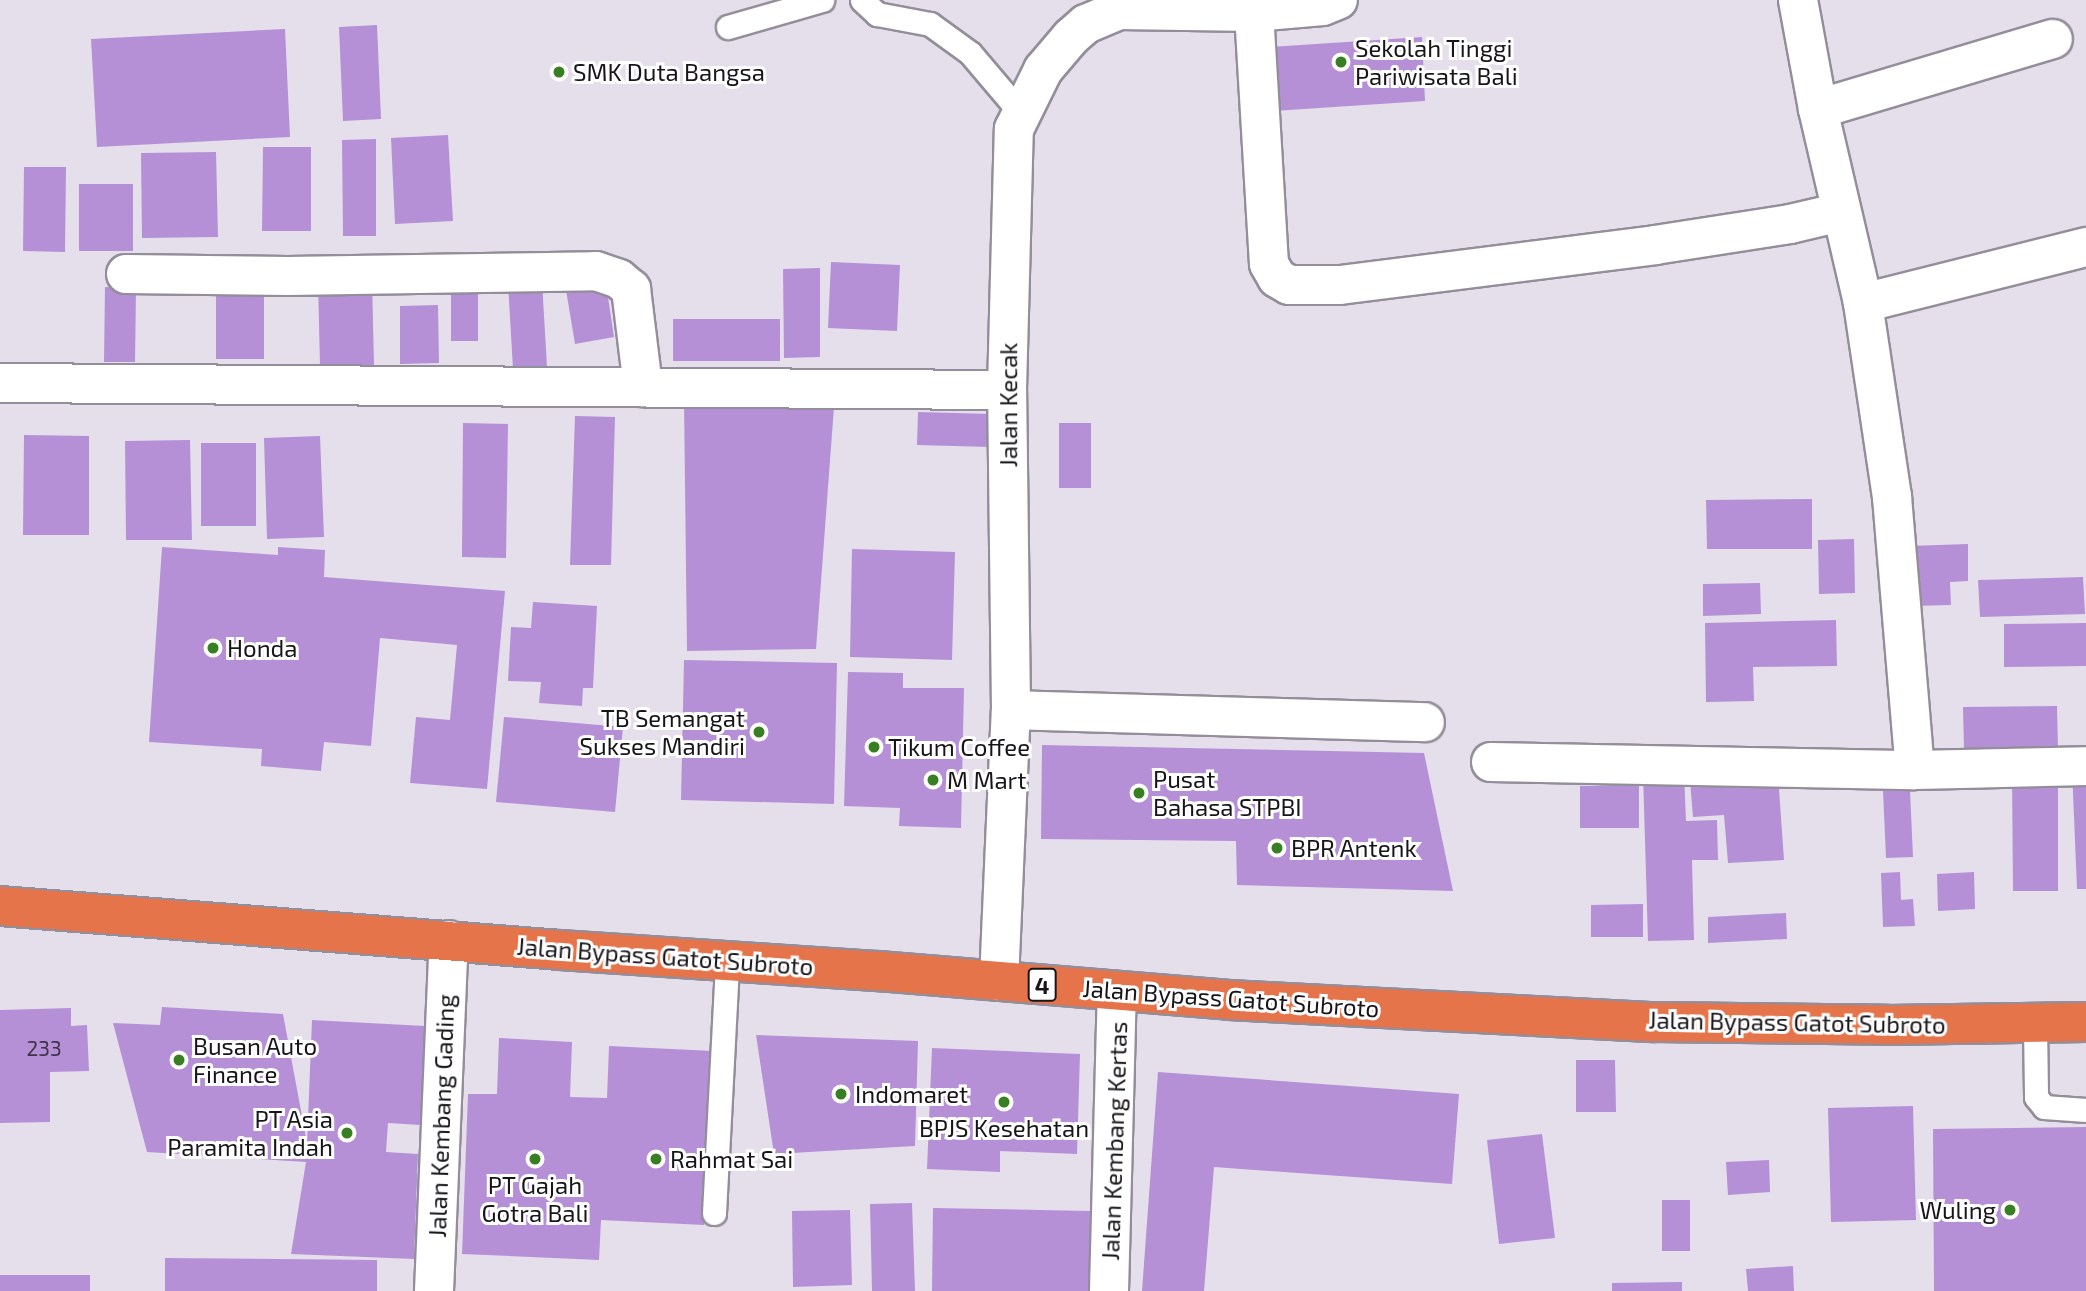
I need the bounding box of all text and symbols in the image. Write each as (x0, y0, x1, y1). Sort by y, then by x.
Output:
place label: Sekolah Tinggi Pariwisata Bali (1355, 34, 1518, 90)
marker: Sekolah Tinggi Pariwisata Bali (1333, 54, 1349, 70)
place label: SMK Duta Bangsa (573, 58, 765, 86)
marker: SMK Duta Bangsa (551, 64, 567, 80)
street label: Jalan Kecak (994, 343, 1022, 467)
place label: Honda (227, 634, 298, 662)
marker: Honda (205, 640, 221, 656)
place label: TB Semangat Sukses Mandiri (580, 704, 745, 760)
marker: TB Semangat Sukses Mandiri (751, 724, 767, 740)
place label: Tikum Coffee (888, 733, 1030, 761)
marker: Tikum Coffee (866, 739, 882, 755)
place label: Pusat Bahasa STPBI (1153, 765, 1302, 821)
place label: M Mart (947, 766, 1026, 794)
marker: M Mart (925, 772, 941, 788)
marker: Pusat Bahasa STPBI (1131, 785, 1147, 801)
place label: BPR Antenk (1291, 834, 1417, 862)
marker: BPR Antenk (1269, 840, 1285, 856)
street label: Jalan Bypass Gatot Subroto (516, 931, 814, 981)
road number: 4 (1026, 966, 1058, 1004)
street label: Jalan Bypass Gatot Subroto (1082, 973, 1380, 1023)
street label: Jalan Kembang Gading (422, 994, 460, 1238)
street label: Jalan Bypass Gatot Subroto (1648, 1005, 1946, 1039)
street label: Jalan Kembang Kertas (1095, 1021, 1133, 1261)
place label: Busan Auto Finance (193, 1032, 318, 1088)
house number: 233 (26, 1035, 62, 1061)
marker: Busan Auto Finance (171, 1052, 187, 1068)
place label: Indomaret (855, 1080, 968, 1108)
marker: Indomaret (833, 1086, 849, 1102)
marker: BPJS Kesehatan (996, 1094, 1012, 1110)
place label: PT Asia Paramita Indah (167, 1105, 333, 1161)
place label: BPJS Kesehatan (919, 1114, 1089, 1142)
marker: PT Asia Paramita Indah (339, 1125, 355, 1141)
place label: Rahmat Sai (670, 1145, 793, 1173)
marker: PT Gajah Gotra Bali (527, 1151, 543, 1167)
marker: Rahmat Sai (648, 1151, 664, 1167)
place label: PT Gajah Gotra Bali (481, 1171, 589, 1227)
place label: Wuling (1919, 1196, 1996, 1224)
marker: Wuling (2002, 1202, 2018, 1218)

